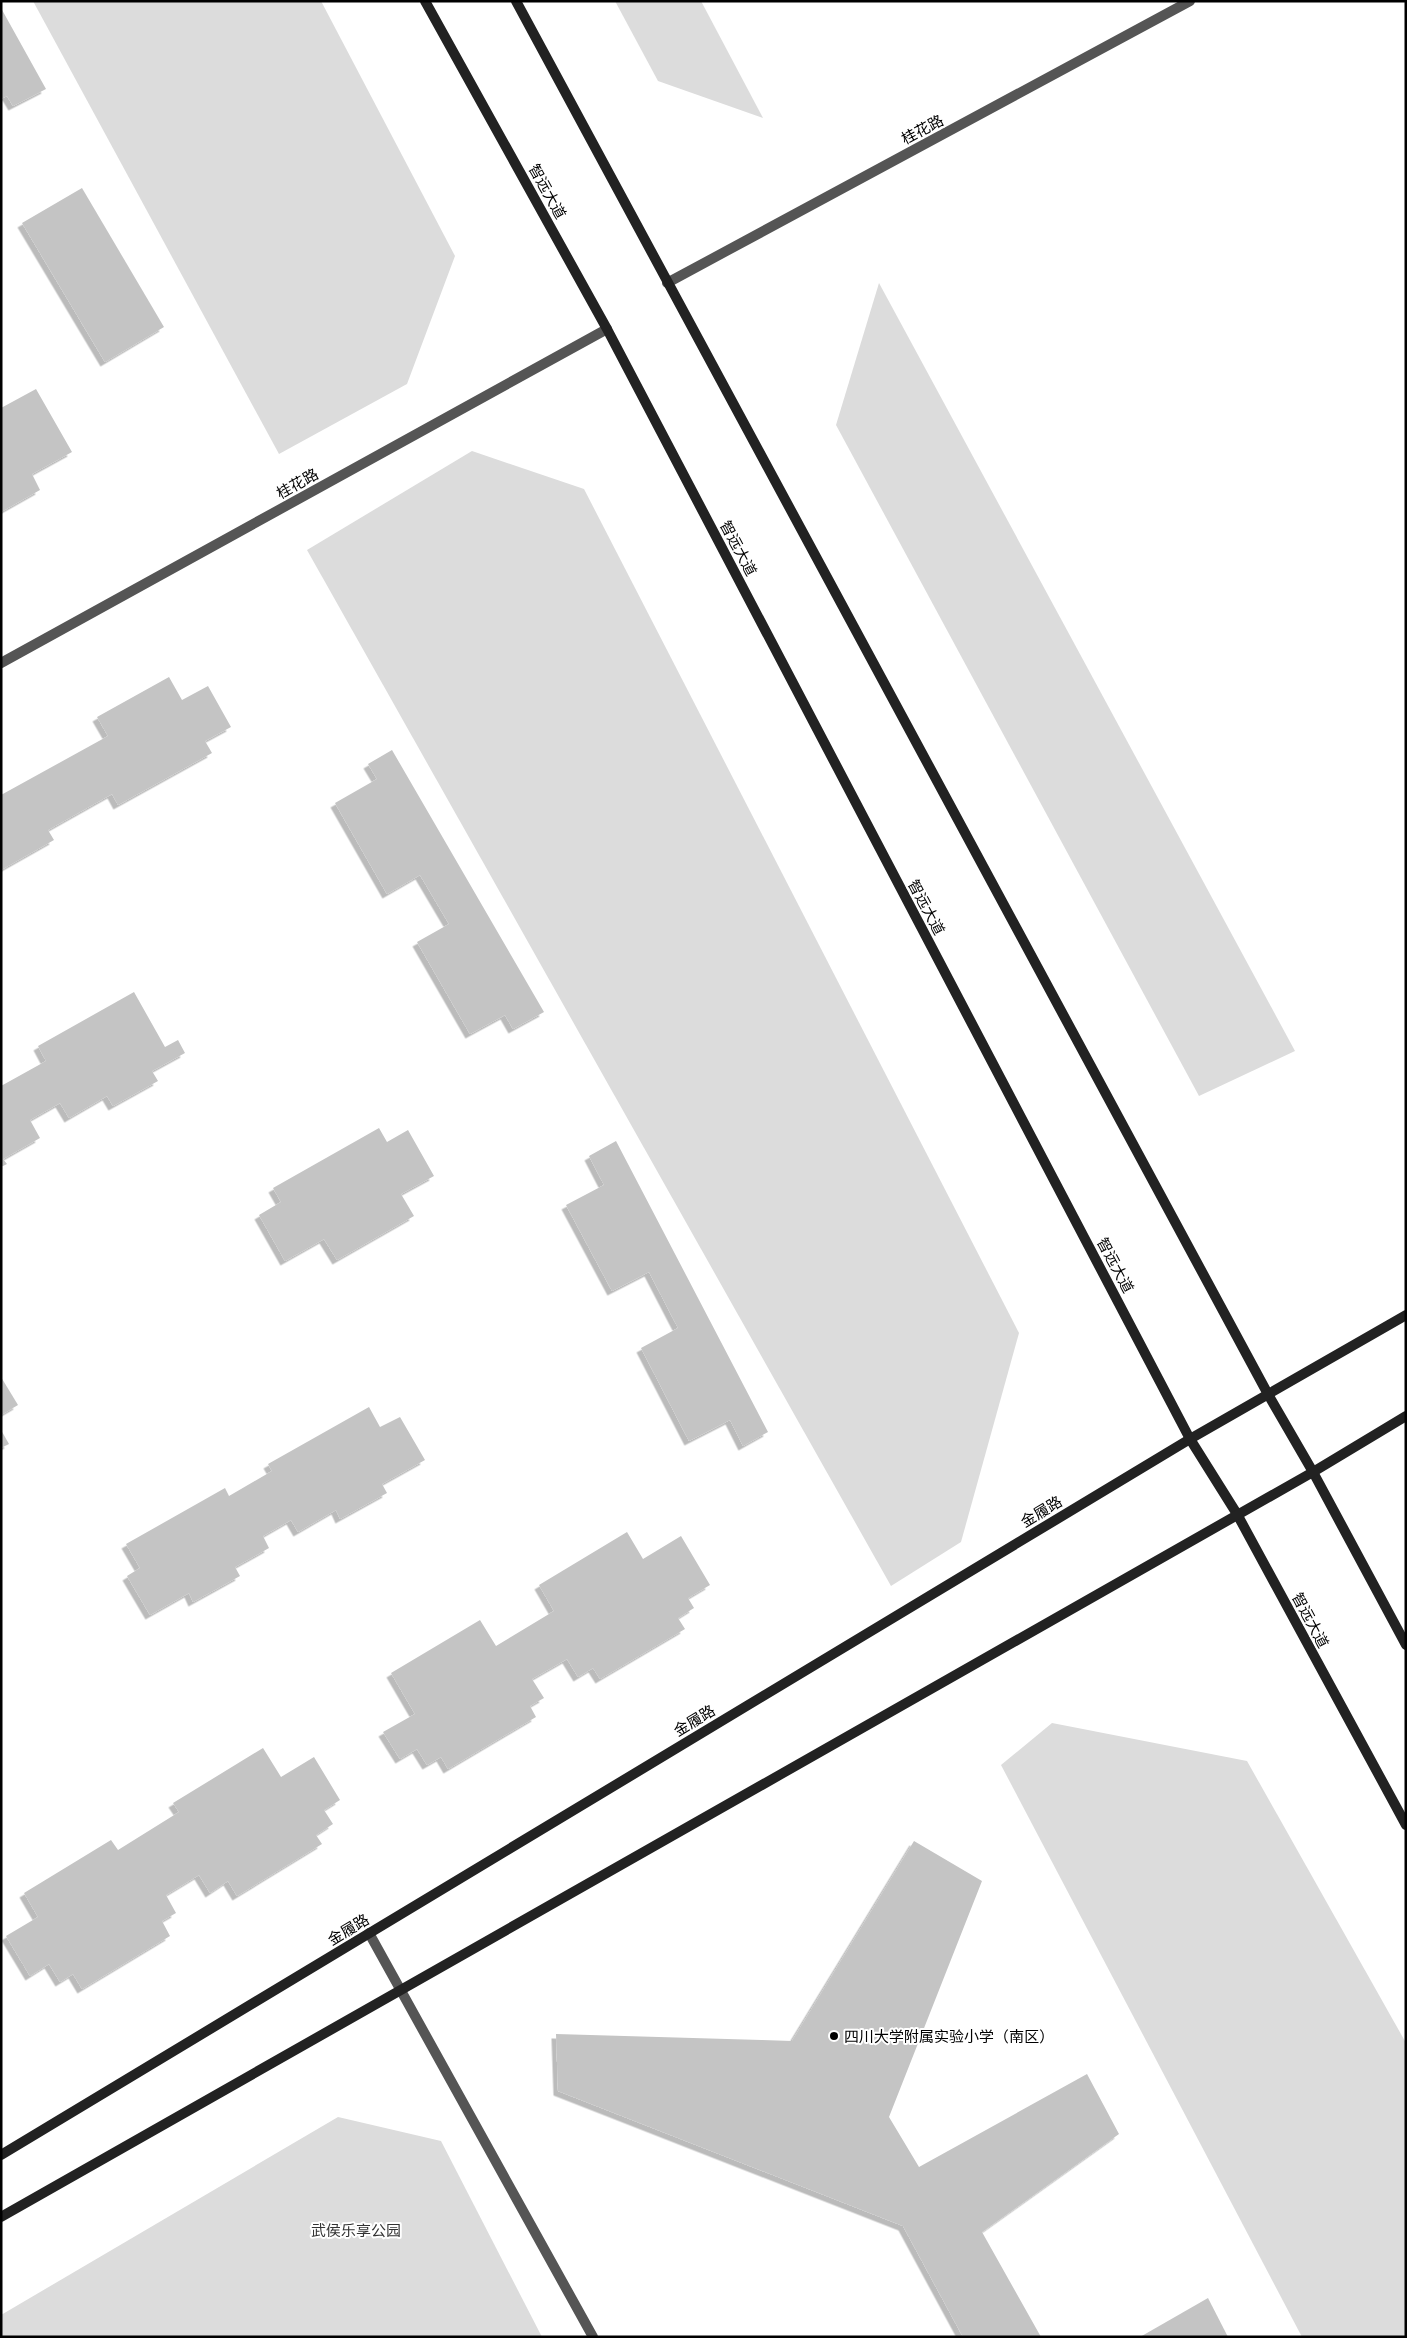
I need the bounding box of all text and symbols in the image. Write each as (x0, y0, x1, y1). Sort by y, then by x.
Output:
street label: 桂花路 (898, 110, 946, 148)
street label: 智远大道 (526, 160, 570, 222)
street label: 桂花路 (273, 464, 321, 502)
street label: 智远大道 (717, 517, 761, 579)
street label: 智远大道 (905, 876, 949, 938)
street label: 智远大道 (1094, 1234, 1138, 1296)
street label: 金履路 (1017, 1492, 1065, 1530)
street label: 智远大道 (1289, 1589, 1333, 1651)
street label: 金履路 (670, 1701, 718, 1739)
street label: 金履路 (324, 1910, 372, 1948)
place label: 四川大学附属实验小学（南区） (844, 2027, 1054, 2045)
marker: 四川大学附属实验小学（南区） (828, 2030, 840, 2042)
park label: 武侯乐享公园 (311, 2221, 401, 2239)

